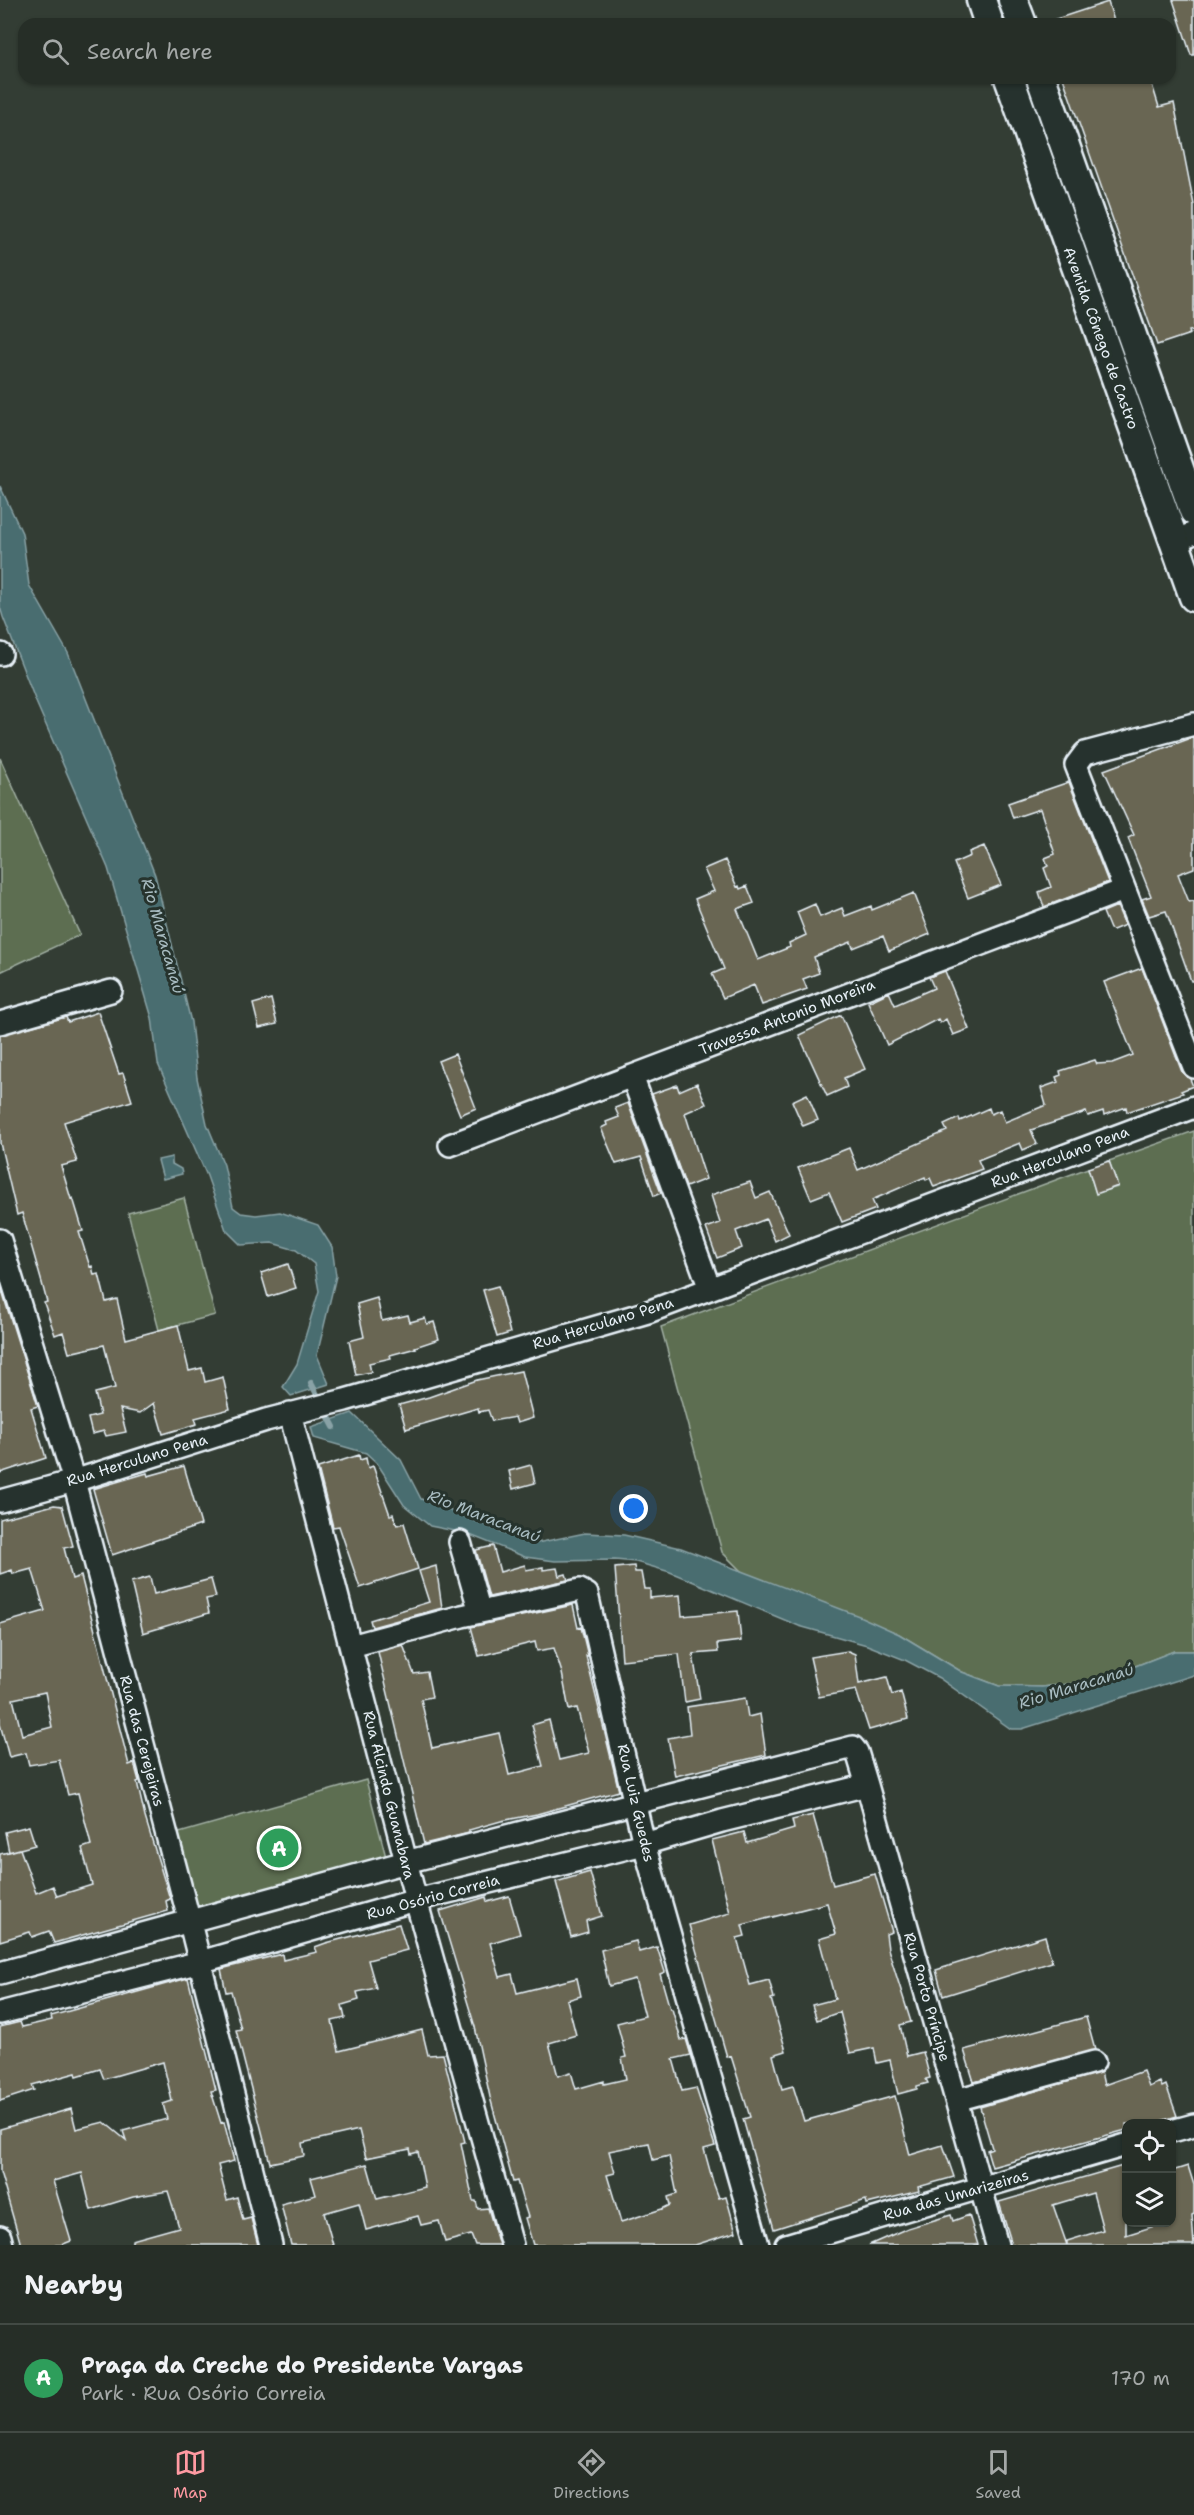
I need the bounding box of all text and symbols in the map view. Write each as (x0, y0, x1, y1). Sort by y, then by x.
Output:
search box (18, 18, 1176, 84)
icon: search (39, 35, 72, 68)
text: Search here (87, 37, 213, 66)
street label: Avenida Cônego de Castro (1059, 244, 1143, 432)
water label: Rio Maracanaú (137, 876, 189, 996)
street label: Travessa Antonio Moreira (696, 974, 878, 1060)
street label: Rua Herculano Pena (988, 1121, 1132, 1193)
street label: Rua Herculano Pena (530, 1292, 676, 1354)
street label: Rua Herculano Pena (64, 1429, 210, 1491)
water label: Rio Maracanaú (425, 1485, 543, 1547)
your location (619, 1494, 648, 1523)
water label: Rio Maracanaú (1016, 1659, 1136, 1713)
street label: Rua das Cerejeiras (115, 1673, 169, 1809)
street label: Rua Alcindo Guanabara (358, 1709, 420, 1882)
street label: Rua Luiz Guedes (613, 1742, 659, 1864)
pin: A (260, 1826, 298, 1870)
street label: Rua Osório Correia (364, 1869, 502, 1924)
street label: Rua Porto Príncipe (899, 1930, 955, 2064)
map controls (1122, 2119, 1176, 2227)
button: locate (1122, 2119, 1176, 2173)
street label: Rua das Umarizeiras (881, 2165, 1031, 2225)
button: layers (1122, 2173, 1176, 2227)
text: Nearby (24, 2267, 123, 2302)
text: Praça da Creche do Presidente Vargas (81, 2351, 523, 2380)
text: A (36, 2365, 51, 2391)
text: 170 m (1111, 2365, 1170, 2391)
text: Park · Rua Osório Correia (81, 2380, 326, 2406)
tab: Map (173, 2446, 207, 2503)
tab: Directions (553, 2446, 630, 2503)
tab: Saved (976, 2446, 1021, 2503)

